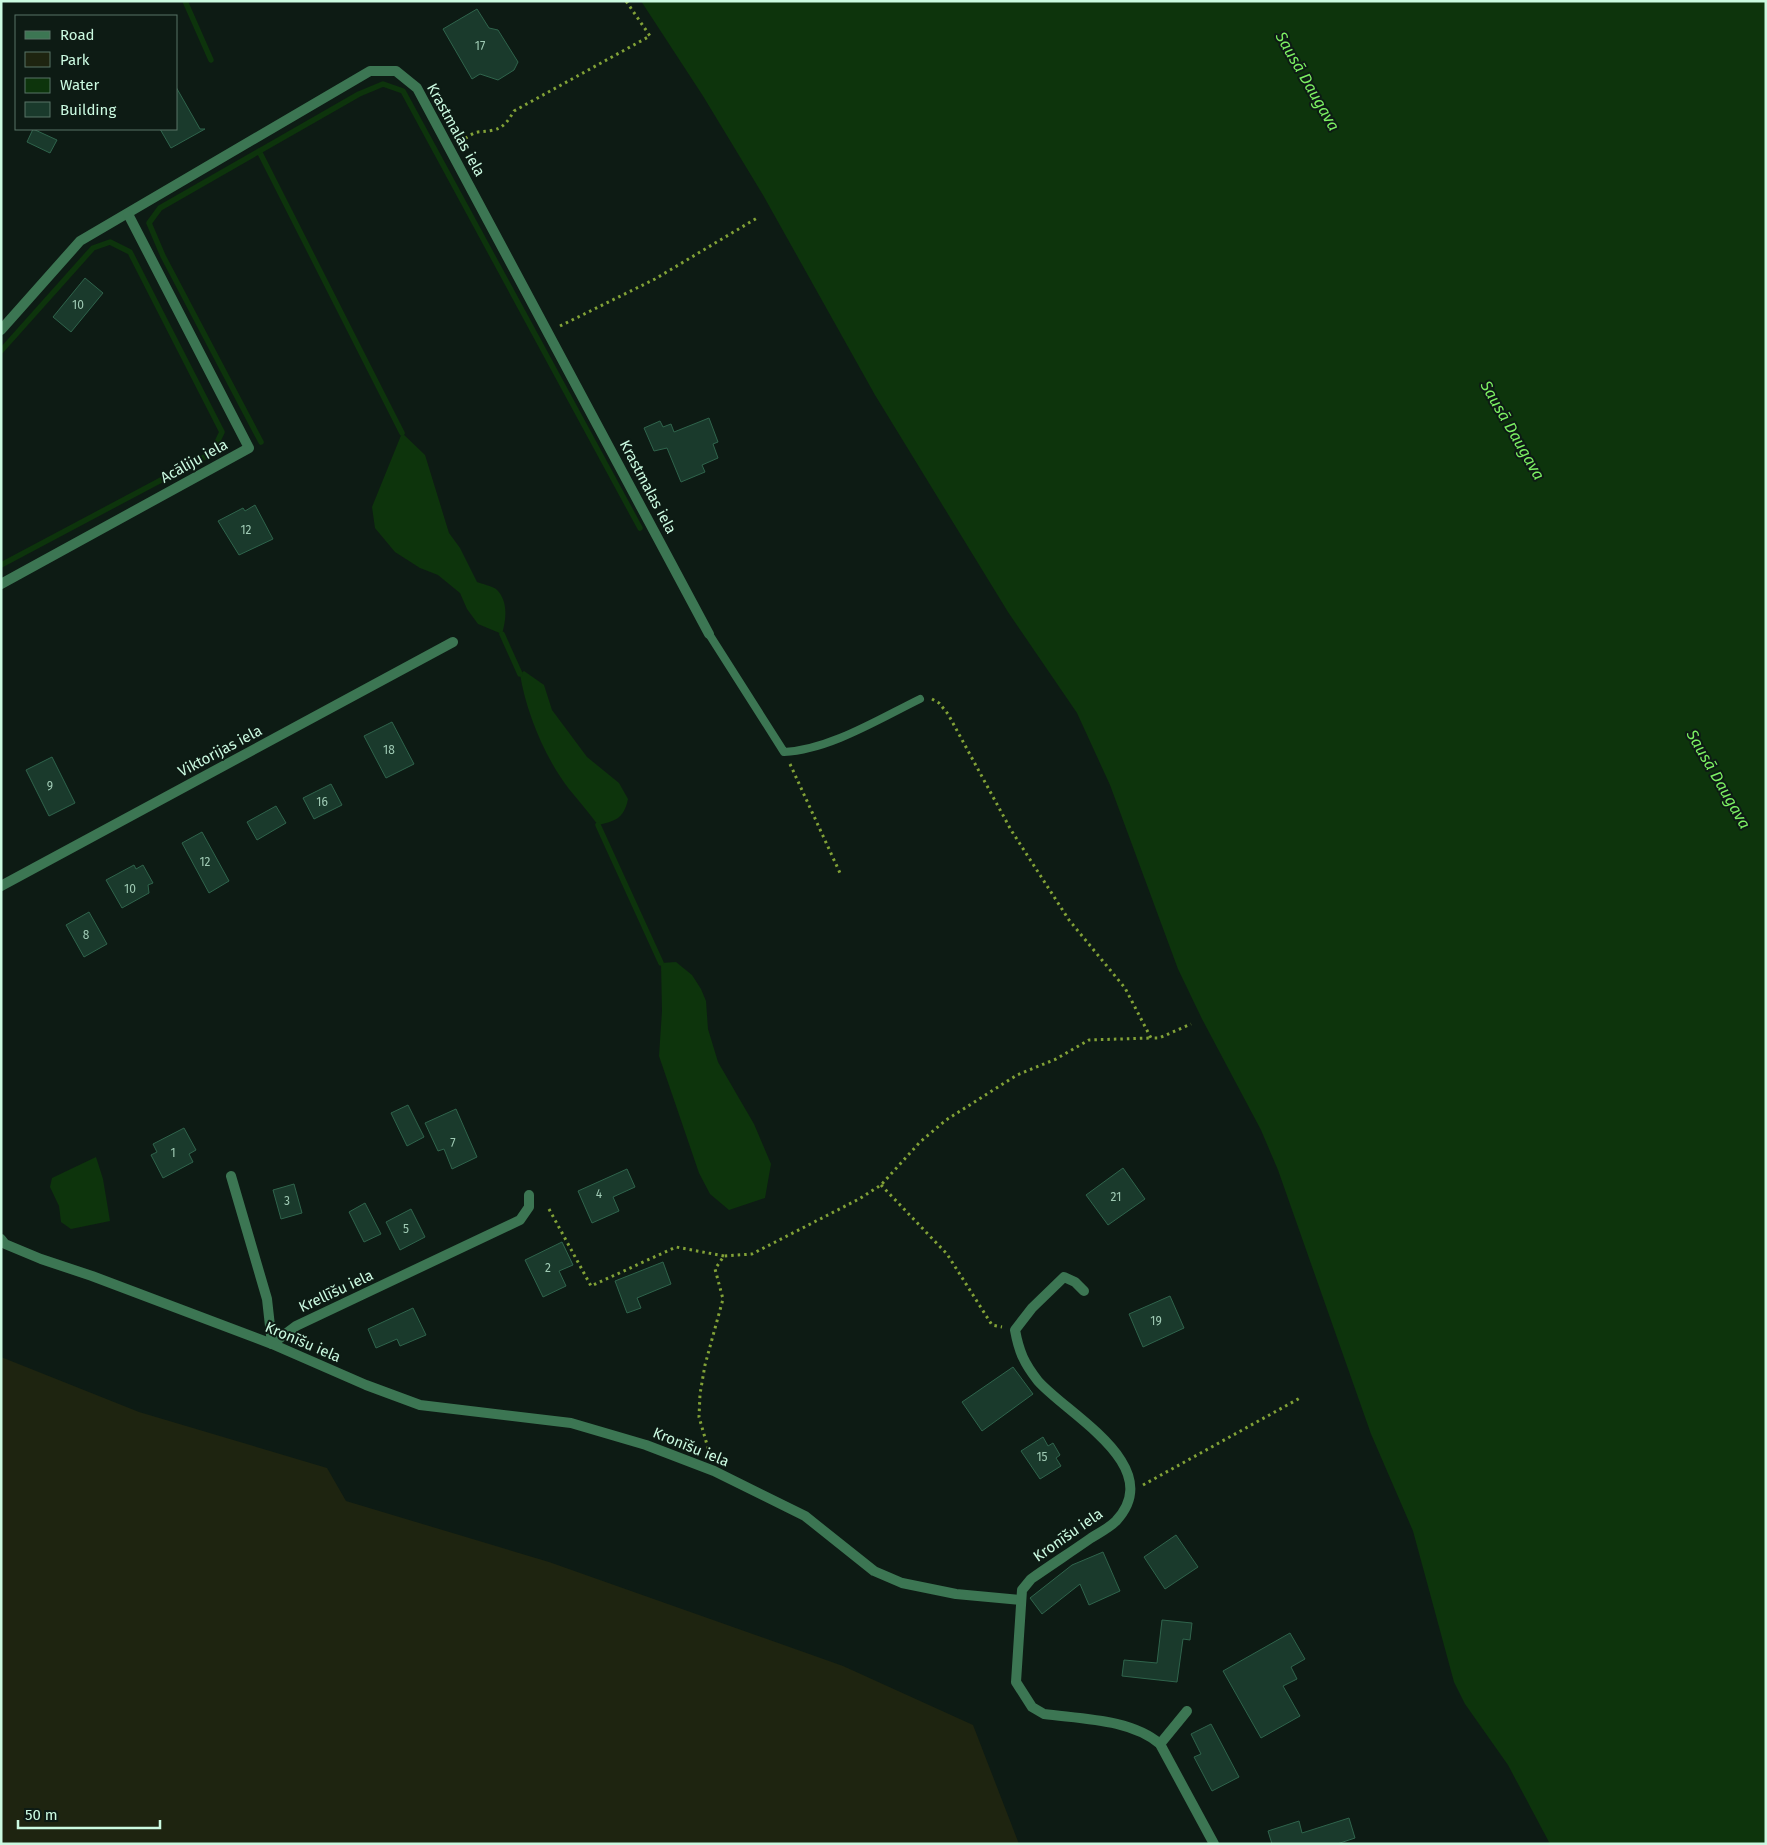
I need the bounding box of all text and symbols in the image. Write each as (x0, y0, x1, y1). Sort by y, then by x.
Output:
legend (15, 15, 178, 130)
text: Road (60, 26, 95, 44)
water label: Sausā Daugava (1271, 27, 1344, 134)
house number: 17 (475, 39, 485, 53)
text: Park (60, 51, 90, 69)
text: Water (60, 76, 99, 94)
street label: Krastmalas iela (423, 80, 489, 180)
text: Building (60, 101, 116, 119)
house number: 10 (72, 298, 84, 312)
water label: Sausā Daugava (1476, 376, 1549, 483)
street label: Acāliju iela (157, 435, 231, 487)
street label: Krastmalas iela (616, 437, 680, 537)
house number: 12 (240, 523, 252, 537)
street label: Viktorijas iela (175, 721, 265, 781)
water label: Sausā Daugava (1682, 725, 1755, 832)
house number: 18 (383, 743, 395, 757)
house number: 9 (47, 779, 53, 793)
house number: 16 (316, 795, 328, 809)
house number: 12 (199, 855, 211, 869)
house number: 10 (124, 882, 136, 896)
house number: 8 (83, 928, 90, 942)
house number: 7 (450, 1136, 456, 1150)
house number: 1 (170, 1146, 176, 1160)
house number: 4 (596, 1187, 603, 1201)
house number: 21 (1111, 1190, 1121, 1204)
house number: 3 (284, 1194, 290, 1208)
house number: 5 (403, 1222, 409, 1236)
house number: 2 (545, 1261, 551, 1275)
street label: Krellīšu iela (296, 1266, 376, 1316)
house number: 19 (1150, 1314, 1162, 1328)
street label: Kronīšu iela (262, 1318, 344, 1366)
street label: Kronīšu iela (650, 1424, 732, 1470)
house number: 15 (1036, 1450, 1048, 1464)
street label: Kronīšu iela (1030, 1505, 1106, 1565)
scale bar (18, 1798, 160, 1830)
text: 50 m (25, 1806, 58, 1824)

